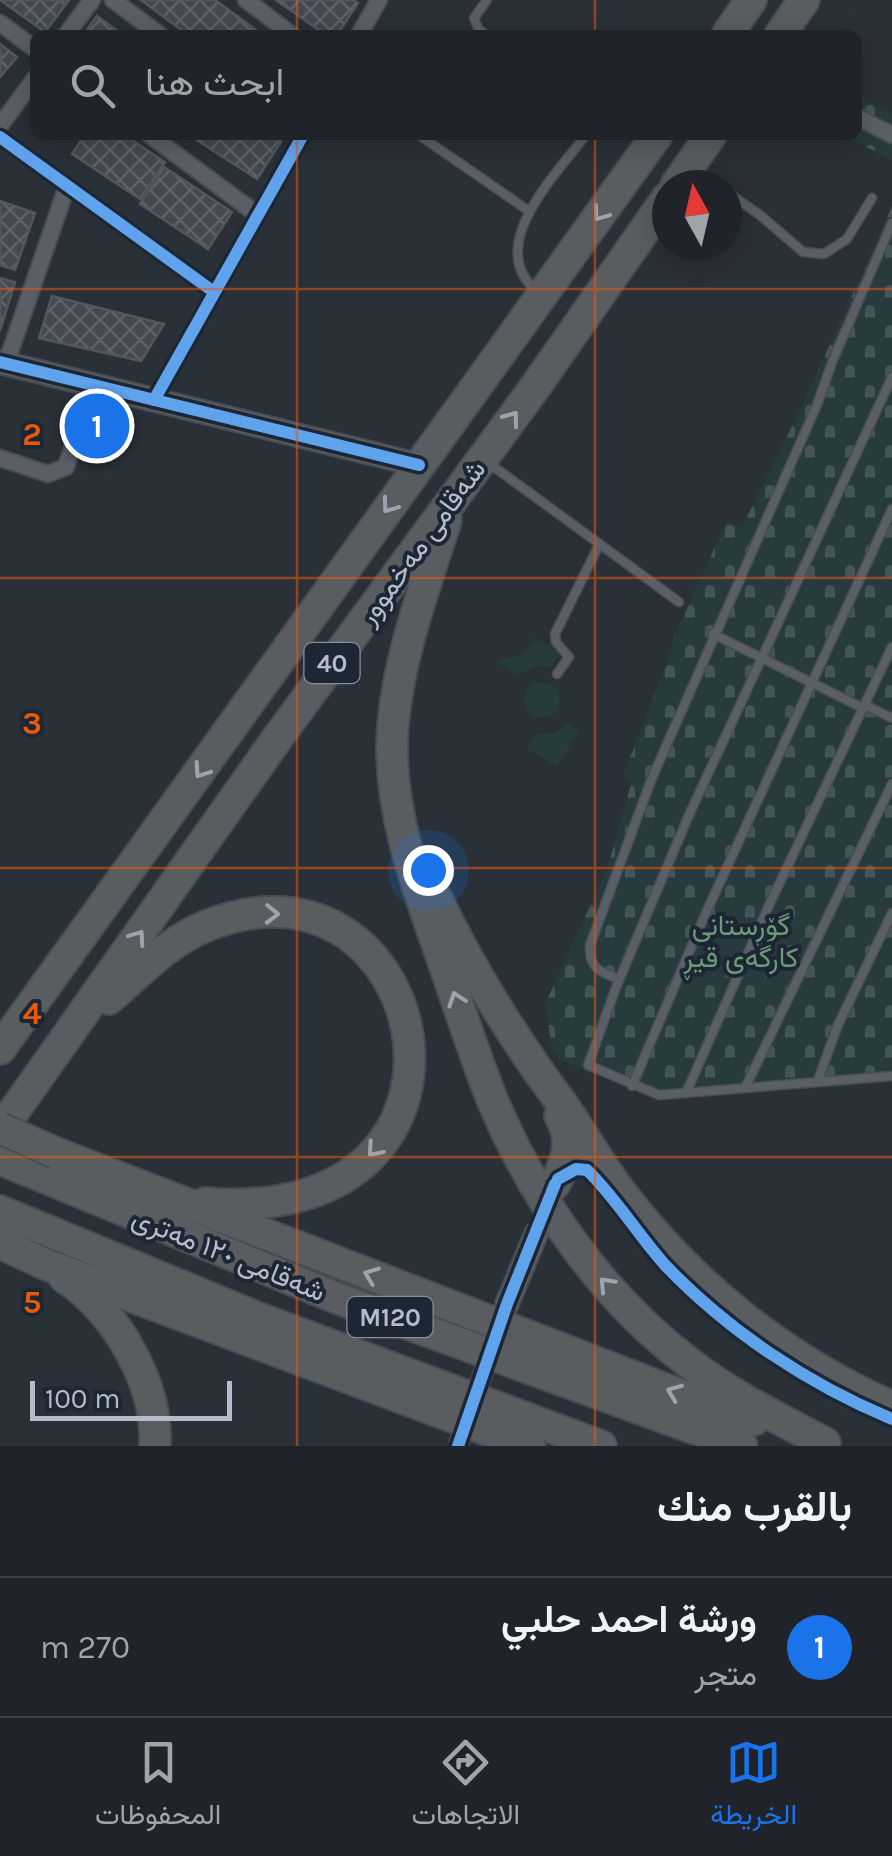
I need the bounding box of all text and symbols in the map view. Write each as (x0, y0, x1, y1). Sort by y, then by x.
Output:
search box (30, 30, 862, 140)
icon: search (65, 58, 120, 113)
text: ابحث هنا (145, 60, 284, 105)
north arrow (652, 170, 742, 260)
one-way arrow (595, 203, 612, 221)
pin: 1 (64, 388, 130, 464)
one-way arrow (501, 411, 518, 429)
text: 2 (22, 416, 42, 453)
street label: شەقامی مەخموور (350, 453, 493, 633)
one-way arrow (384, 495, 401, 513)
road number: 40 (304, 643, 360, 683)
text: 3 (22, 705, 42, 742)
one-way arrow (195, 759, 213, 778)
your location (403, 845, 454, 896)
one-way arrow (266, 903, 281, 925)
park label: گۆڕستانی کارگەی قیڕ (683, 909, 798, 980)
one-way arrow (126, 930, 144, 949)
one-way arrow (447, 991, 468, 1008)
text: 4 (22, 995, 42, 1032)
one-way arrow (367, 1138, 385, 1157)
street label: شەقامی ١٢٠ مەتری (127, 1201, 330, 1309)
one-way arrow (363, 1267, 381, 1287)
one-way arrow (600, 1277, 618, 1296)
text: 5 (23, 1284, 41, 1321)
road number: M120 (348, 1297, 432, 1337)
scale bar (30, 1376, 232, 1420)
text: 100 m (45, 1382, 120, 1415)
one-way arrow (666, 1384, 684, 1404)
text: بالقرب منك (657, 1482, 852, 1532)
text: ورشة احمد حلبي (501, 1597, 757, 1642)
text: 270 m (40, 1629, 130, 1666)
text: 1 (814, 1629, 825, 1666)
text: متجر (694, 1656, 757, 1693)
tab: المحفوظات (95, 1735, 221, 1839)
tab: الاتجاهات (411, 1735, 520, 1839)
tab: الخريطة (710, 1735, 797, 1839)

